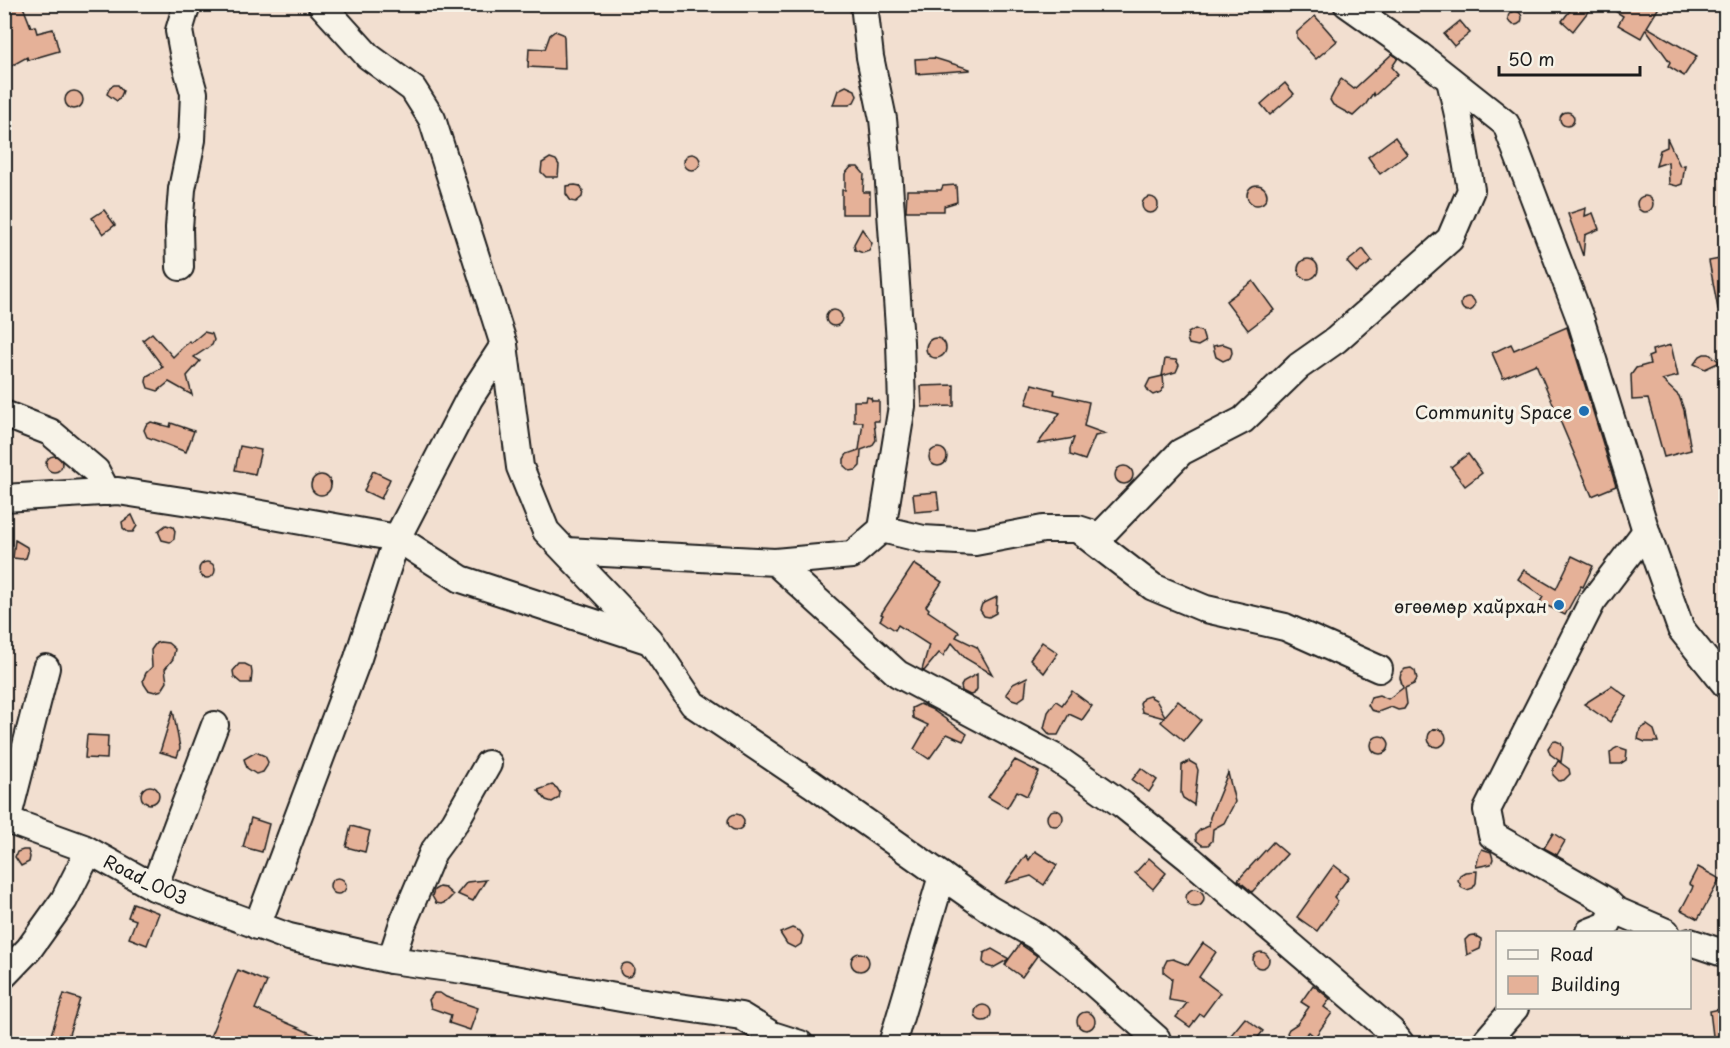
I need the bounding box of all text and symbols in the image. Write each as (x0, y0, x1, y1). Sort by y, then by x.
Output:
scale bar (1499, 39, 1640, 77)
text: 50 m (1508, 45, 1555, 72)
place label: Community Space (1415, 398, 1572, 425)
marker: Community Space (1577, 404, 1591, 418)
place label: өгөөмөр хайрхан (1394, 592, 1547, 619)
marker: өгөөмөр хайрхан (1552, 598, 1566, 612)
street label: Road_003 (99, 847, 193, 911)
legend (1496, 931, 1691, 1009)
text: Road (1550, 940, 1594, 967)
text: Building (1550, 970, 1620, 997)

